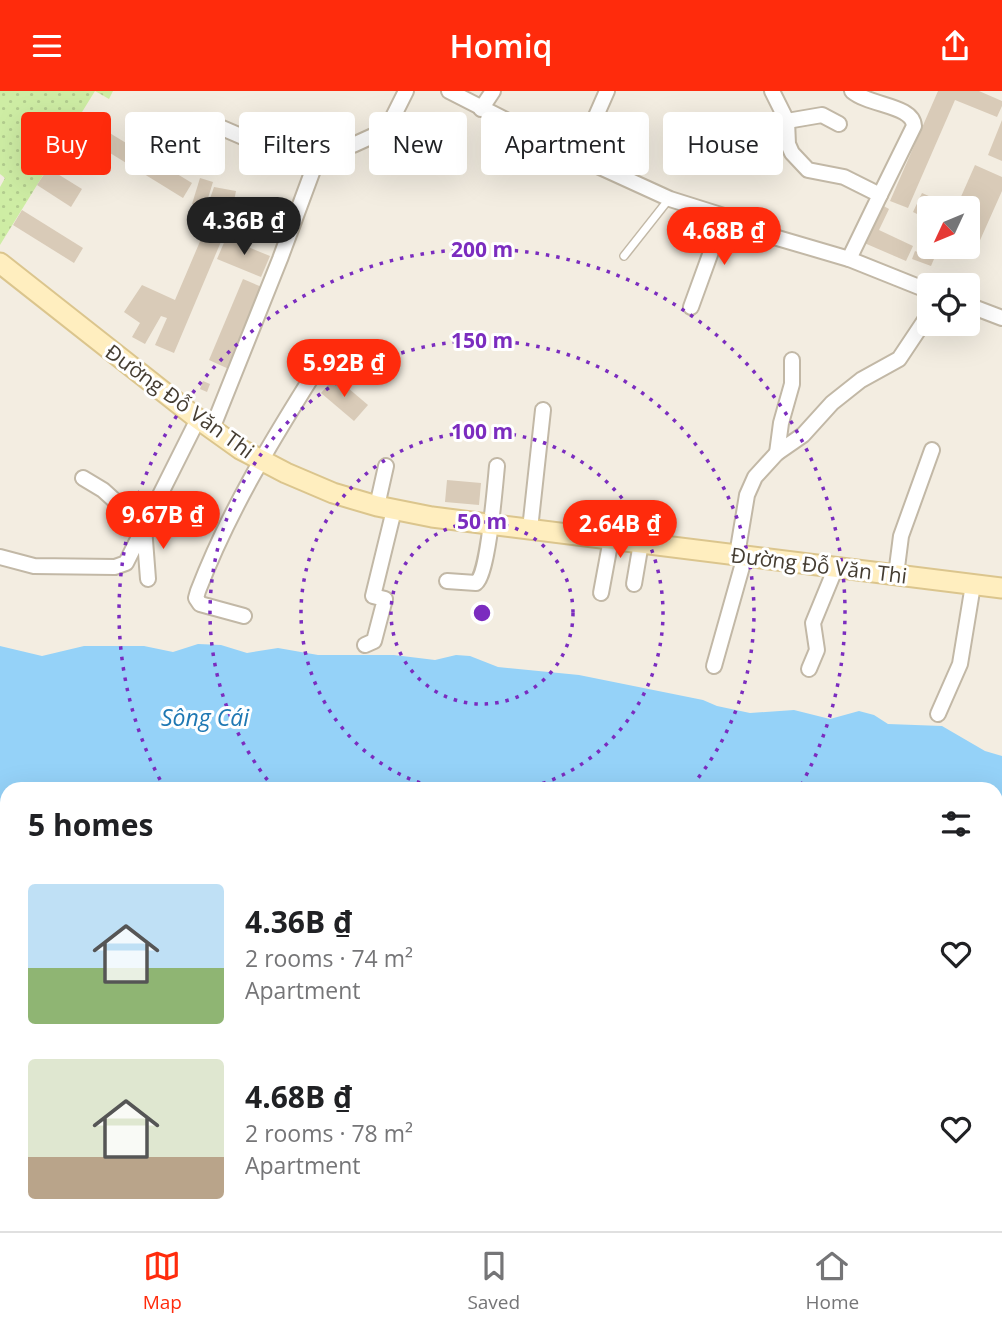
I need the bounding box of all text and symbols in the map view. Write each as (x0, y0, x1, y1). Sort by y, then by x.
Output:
text: Homiq (450, 24, 552, 67)
icon: menu (28, 27, 66, 65)
icon: share (936, 27, 974, 65)
chip: Buy (21, 112, 111, 175)
chip: Rent (125, 112, 225, 175)
chip: Filters (239, 112, 355, 175)
chip: New (369, 112, 467, 175)
chip: Apartment (481, 112, 649, 175)
chip: House (663, 112, 783, 175)
north arrow (917, 196, 980, 259)
map controls (917, 196, 980, 336)
pin: 4.36B ₫ (179, 197, 309, 257)
text: 4.36B ₫ (203, 204, 285, 236)
pin: 4.68B ₫ (659, 207, 789, 267)
text: 4.68B ₫ (683, 214, 765, 246)
text: 200 m (451, 235, 513, 263)
button: locate (917, 273, 980, 336)
text: 150 m (451, 326, 513, 354)
street label: Đường Đỗ Văn Thi (100, 338, 260, 464)
pin: 5.92B ₫ (279, 339, 409, 399)
text: 5.92B ₫ (303, 346, 385, 378)
text: 100 m (451, 417, 513, 445)
pin: 9.67B ₫ (98, 491, 228, 551)
text: 9.67B ₫ (122, 498, 204, 530)
pin: 2.64B ₫ (555, 501, 685, 560)
text: 50 m (457, 507, 507, 535)
text: 2.64B ₫ (579, 507, 661, 539)
street label: Đường Đỗ Văn Thi (729, 540, 909, 590)
centre of rings (470, 601, 494, 625)
water label: Sông Cái (161, 701, 250, 733)
text: 5 homes (28, 804, 153, 845)
icon: filters (937, 805, 975, 843)
text: 4.36B ₫ (245, 901, 352, 942)
icon: home (84, 912, 168, 996)
icon: heart (937, 935, 975, 973)
text: 2 rooms · 74 m² (245, 942, 413, 974)
text: Apartment (245, 974, 361, 1006)
text: 4.68B ₫ (245, 1076, 352, 1117)
icon: home (84, 1087, 168, 1171)
icon: heart (937, 1110, 975, 1148)
text: 2 rooms · 78 m² (245, 1117, 413, 1149)
text: Apartment (245, 1149, 361, 1181)
tab: Map (143, 1247, 182, 1315)
tab: Saved (467, 1247, 520, 1315)
tab: Home (806, 1247, 859, 1315)

